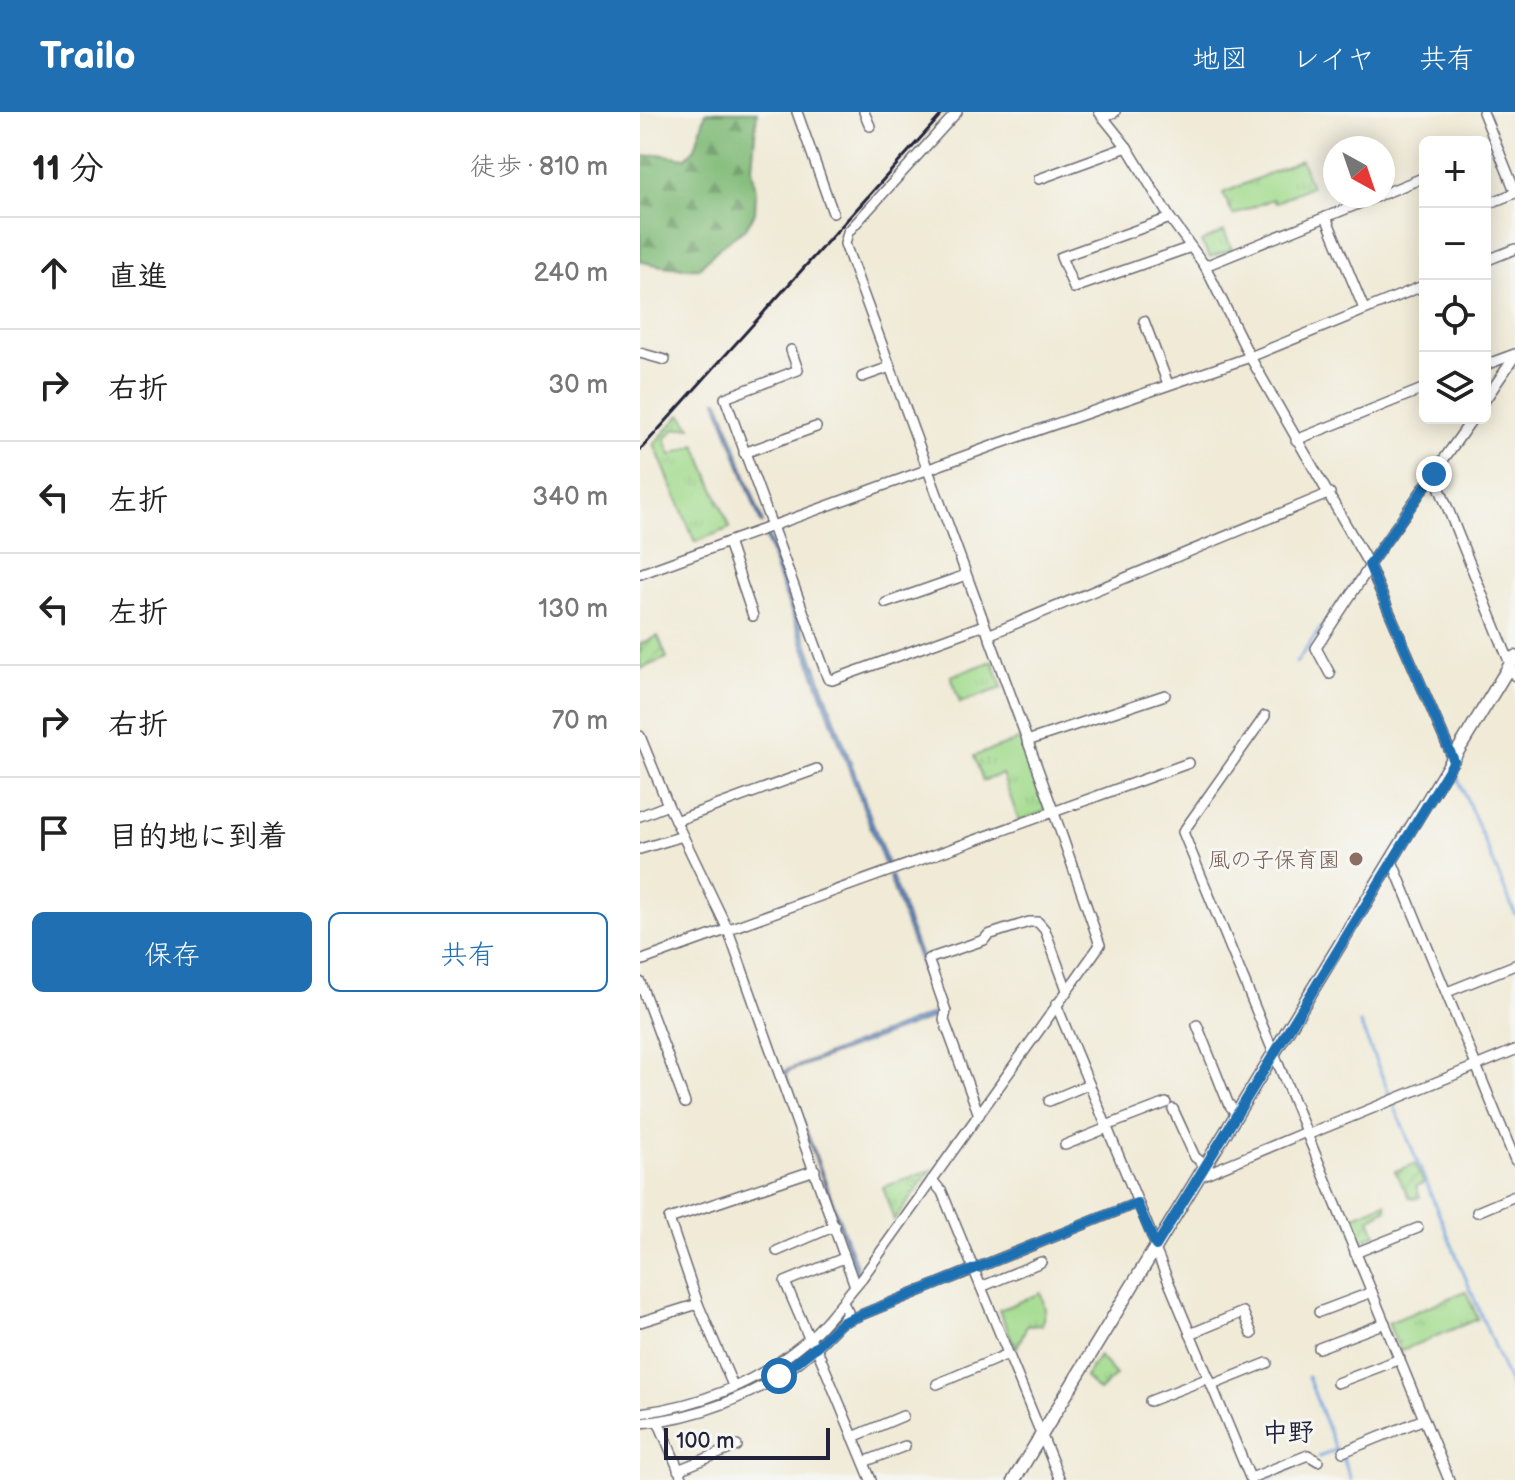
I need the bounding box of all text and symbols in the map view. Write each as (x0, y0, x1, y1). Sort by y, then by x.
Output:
text: Trailo (40, 34, 136, 79)
text: 地図 (1192, 43, 1248, 76)
text: レイヤ (1292, 43, 1375, 76)
text: 共有 (1419, 43, 1475, 76)
north arrow (1323, 136, 1395, 208)
map controls (1419, 136, 1491, 424)
button: + (1419, 136, 1491, 208)
text: 11 分 (32, 148, 104, 189)
text: 徒歩 · 810 m (470, 152, 608, 183)
button: − (1419, 208, 1491, 280)
icon: ahead (32, 251, 76, 295)
text: 240 m (533, 258, 608, 289)
text: 直進 (108, 259, 168, 295)
button: locate (1419, 280, 1491, 352)
button: layers (1419, 352, 1491, 424)
icon: right (32, 363, 76, 407)
text: 30 m (548, 370, 608, 401)
text: 右折 (108, 371, 168, 407)
route end (1416, 456, 1452, 492)
icon: left (32, 475, 76, 519)
text: 340 m (532, 482, 608, 513)
text: 左折 (108, 483, 168, 519)
icon: left (32, 587, 76, 631)
text: 130 m (538, 594, 608, 625)
text: 左折 (108, 595, 168, 631)
icon: right (32, 699, 76, 743)
text: 70 m (551, 706, 608, 737)
text: 右折 (108, 707, 168, 743)
icon: arrive (32, 811, 76, 855)
text: 目的地に到着 (108, 819, 288, 855)
place label: 風の子保育園 (1208, 847, 1340, 874)
marker: 風の子保育園 (1347, 850, 1365, 868)
button: 保存 (32, 912, 312, 992)
button: 共有 (328, 912, 608, 992)
route start (761, 1358, 797, 1394)
district label: 中野 (1262, 1418, 1314, 1449)
scale bar (664, 1424, 830, 1460)
text: 100 m (676, 1428, 735, 1455)

